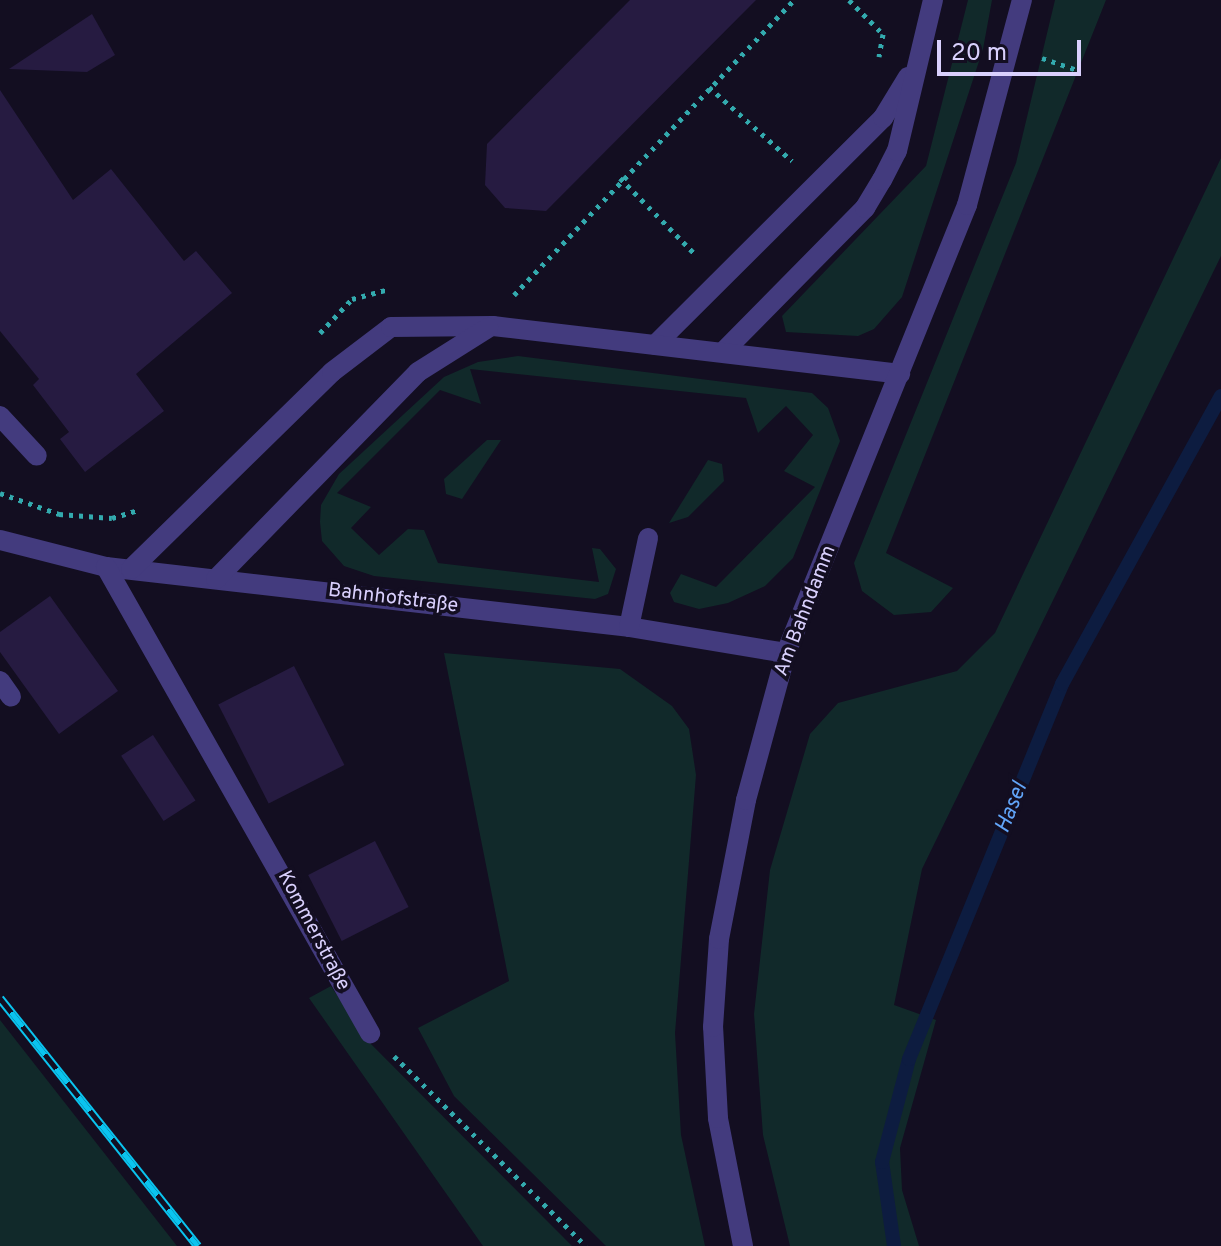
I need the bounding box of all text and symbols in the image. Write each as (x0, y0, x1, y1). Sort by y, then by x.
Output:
scale bar (941, 24, 1085, 74)
text: 20 m (951, 39, 1007, 69)
street label: Am Bahndamm (770, 542, 842, 680)
street label: Bahnhofstraße (327, 579, 459, 619)
water label: Hasel (990, 779, 1034, 837)
street label: Kommerstraße (271, 867, 355, 995)

